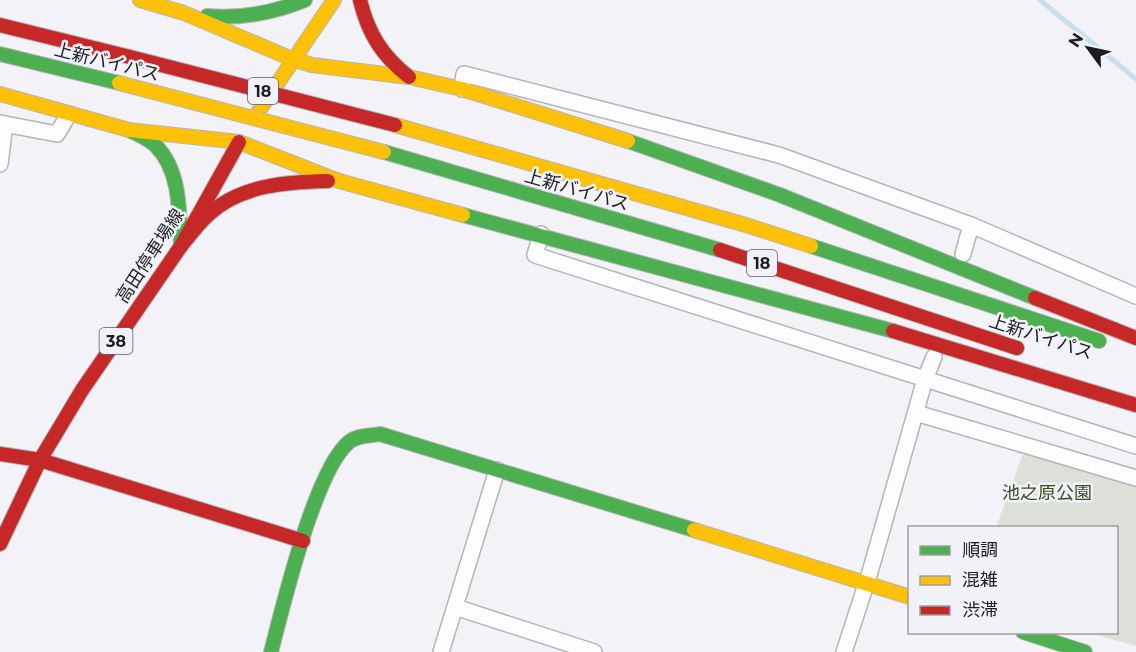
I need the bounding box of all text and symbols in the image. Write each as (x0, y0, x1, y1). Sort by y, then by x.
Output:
north arrow (1058, 18, 1118, 78)
text: N (1064, 30, 1087, 51)
street label: 上新バイパス (52, 38, 162, 86)
road number: 18 (248, 78, 278, 104)
street label: 上新バイパス (522, 165, 632, 215)
street label: 高田停車場線 (111, 205, 189, 307)
road number: 18 (747, 250, 777, 276)
street label: 上新バイパス (986, 310, 1096, 364)
road number: 38 (100, 328, 132, 354)
park label: 池之原公園 (1002, 482, 1092, 504)
legend (908, 526, 1118, 634)
text: 順調 (962, 539, 998, 561)
text: 混雑 (962, 569, 998, 591)
text: 渋滞 (962, 599, 998, 621)

